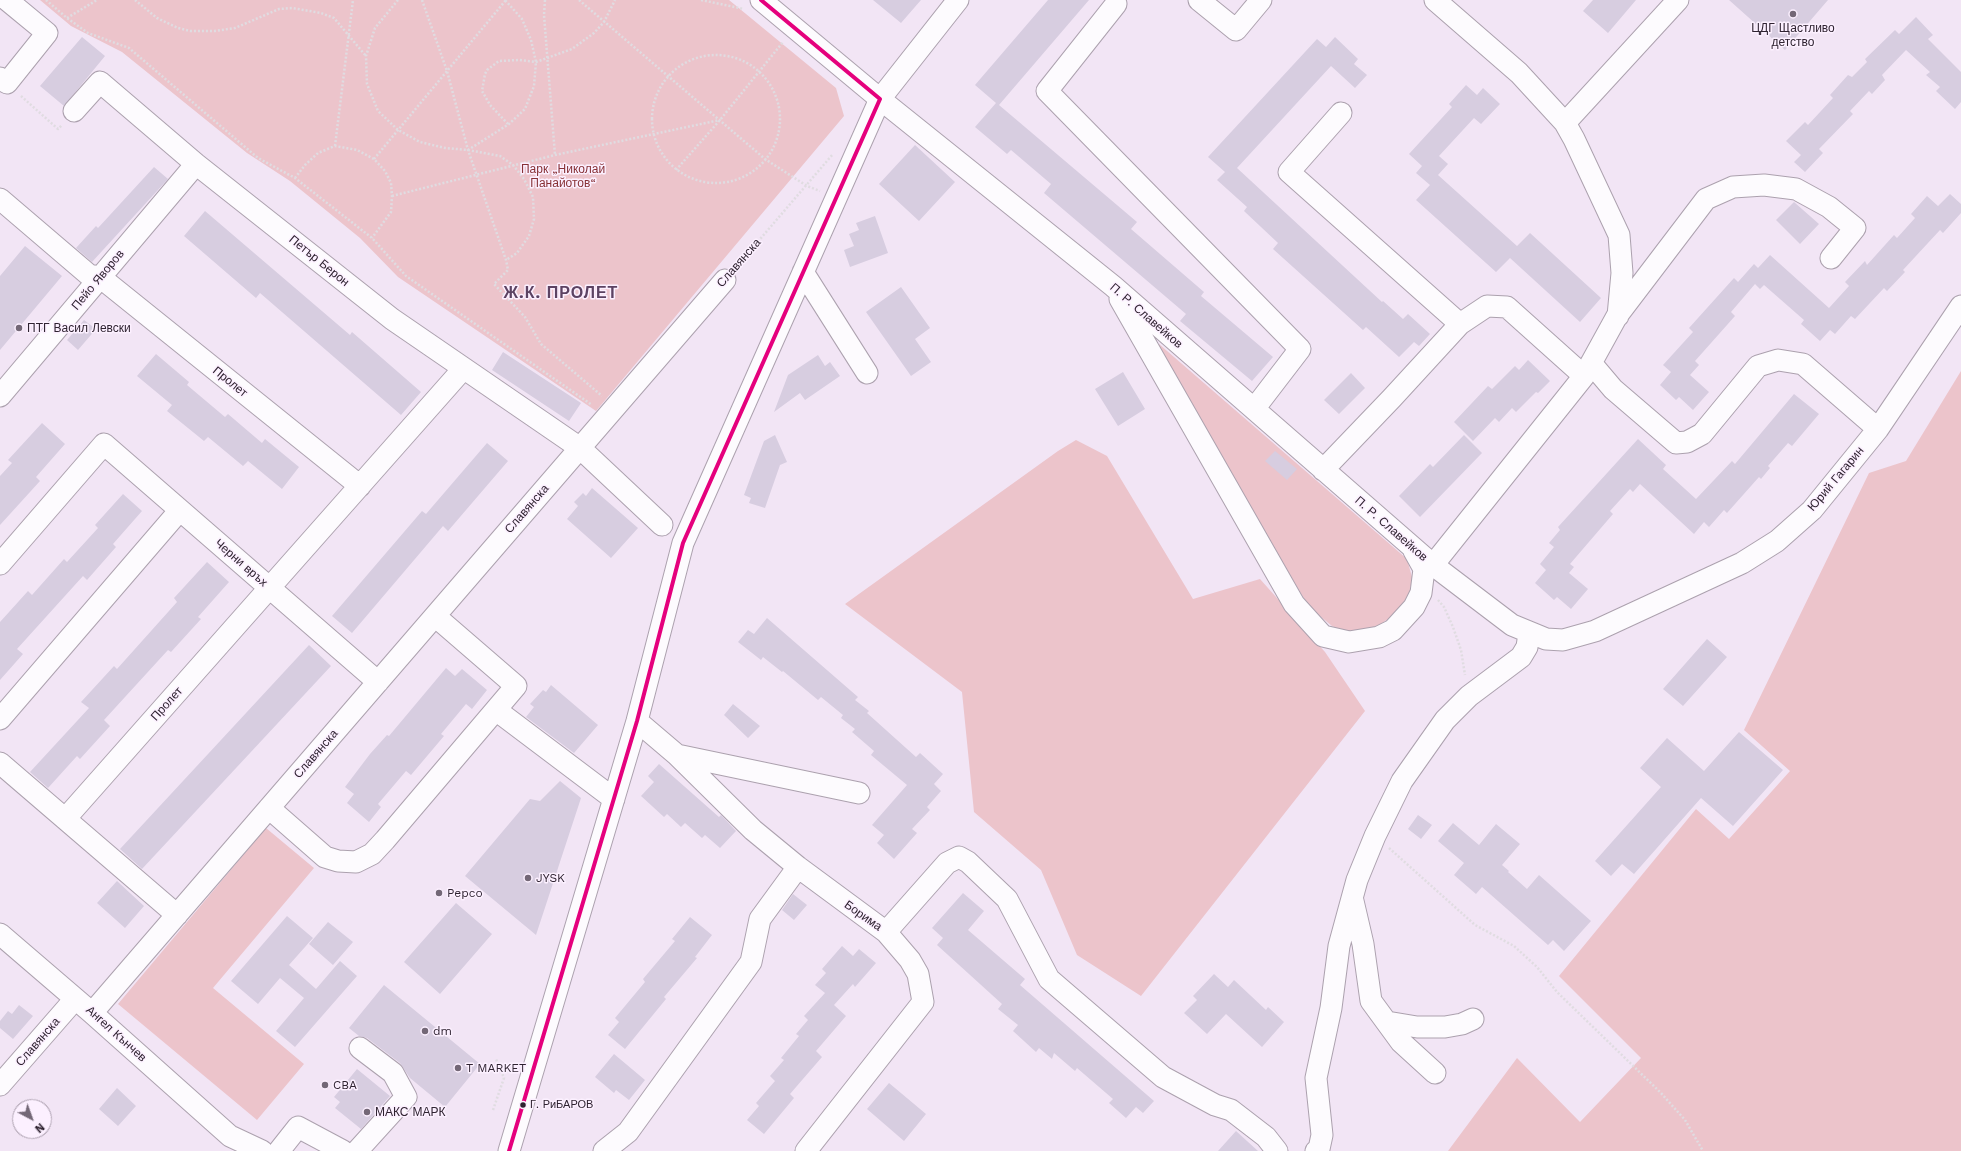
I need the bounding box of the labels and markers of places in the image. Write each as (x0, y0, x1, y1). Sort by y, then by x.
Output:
marker: ЦДГ Щастливо детство (1788, 9, 1798, 19)
place label: ЦДГ Щастливо детство (1751, 21, 1835, 49)
place label: ПТГ Васил Левски (27, 321, 131, 335)
marker: ПТГ Васил Левски (14, 323, 24, 333)
place label: JYSK (536, 871, 565, 885)
marker: JYSK (523, 873, 533, 883)
place label: Pepco (447, 886, 483, 900)
marker: Pepco (434, 888, 444, 898)
place label: dm (433, 1024, 452, 1038)
marker: dm (420, 1026, 430, 1036)
place label: T MARKET (466, 1061, 526, 1075)
marker: T MARKET (453, 1063, 463, 1073)
place label: CBA (333, 1078, 357, 1092)
marker: CBA (320, 1080, 330, 1090)
place label: Г. РиБАРОВ (530, 1098, 593, 1112)
marker: Г. РиБАРОВ (518, 1100, 528, 1110)
place label: МАКС МАРК (375, 1105, 446, 1119)
marker: МАКС МАРК (362, 1107, 372, 1117)

